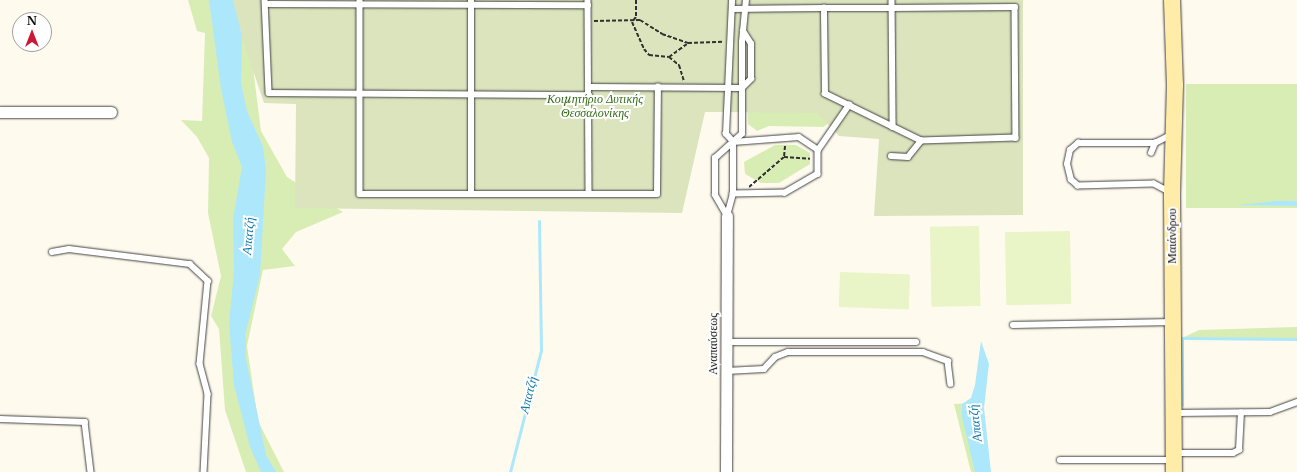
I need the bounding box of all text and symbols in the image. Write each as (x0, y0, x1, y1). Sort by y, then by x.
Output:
north arrow (12, 12, 52, 52)
text: N (27, 14, 37, 28)
park label: Κοιμητήριο Δυτικής Θεσσαλονίκης (547, 92, 643, 120)
street label: Μαιάνδρου (1165, 208, 1179, 264)
water label: Απατζή (240, 217, 258, 255)
street label: Αναπαύσεως (706, 313, 720, 375)
water label: Απατζή (517, 375, 541, 415)
water label: Απατζή (966, 403, 986, 443)

